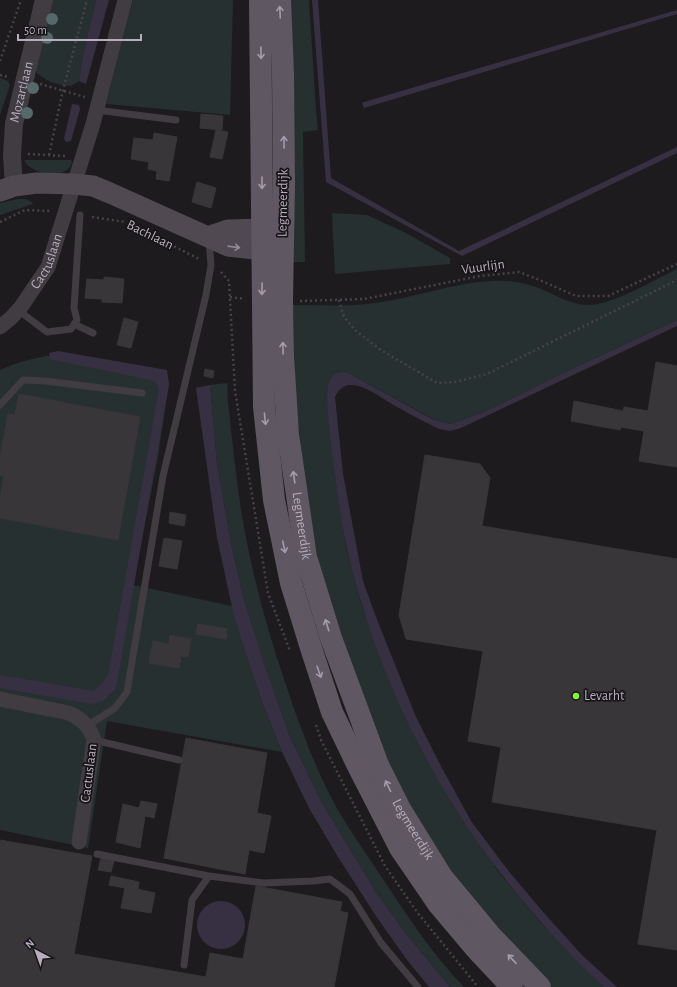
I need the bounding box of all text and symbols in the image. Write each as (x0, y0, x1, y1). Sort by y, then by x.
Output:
one-way arrow (277, 6, 284, 19)
scale bar (18, 16, 141, 42)
text: 50 m (24, 24, 47, 36)
one-way arrow (257, 46, 265, 59)
street label: Mozartlaan (8, 60, 36, 124)
one-way arrow (280, 136, 288, 149)
street label: Legmeerdijk (275, 168, 291, 237)
one-way arrow (258, 176, 266, 189)
street label: Bachlaan (124, 218, 176, 252)
street label: Cactuslaan (28, 232, 65, 292)
one-way arrow (227, 243, 240, 251)
street label: Vuurlijn (460, 257, 506, 277)
one-way arrow (259, 282, 266, 295)
one-way arrow (279, 342, 287, 355)
one-way arrow (262, 412, 269, 425)
one-way arrow (290, 471, 298, 484)
street label: Legmeerdijk (290, 491, 313, 561)
one-way arrow (280, 540, 288, 553)
one-way arrow (323, 619, 330, 632)
one-way arrow (316, 666, 323, 679)
place label: Levarht (584, 689, 625, 703)
marker: Levarht (571, 691, 581, 701)
street label: Cactuslaan (78, 743, 100, 803)
one-way arrow (384, 780, 391, 792)
street label: Legmeerdijk (389, 797, 437, 863)
north arrow (16, 931, 56, 971)
text: N (23, 937, 36, 950)
one-way arrow (508, 954, 517, 964)

